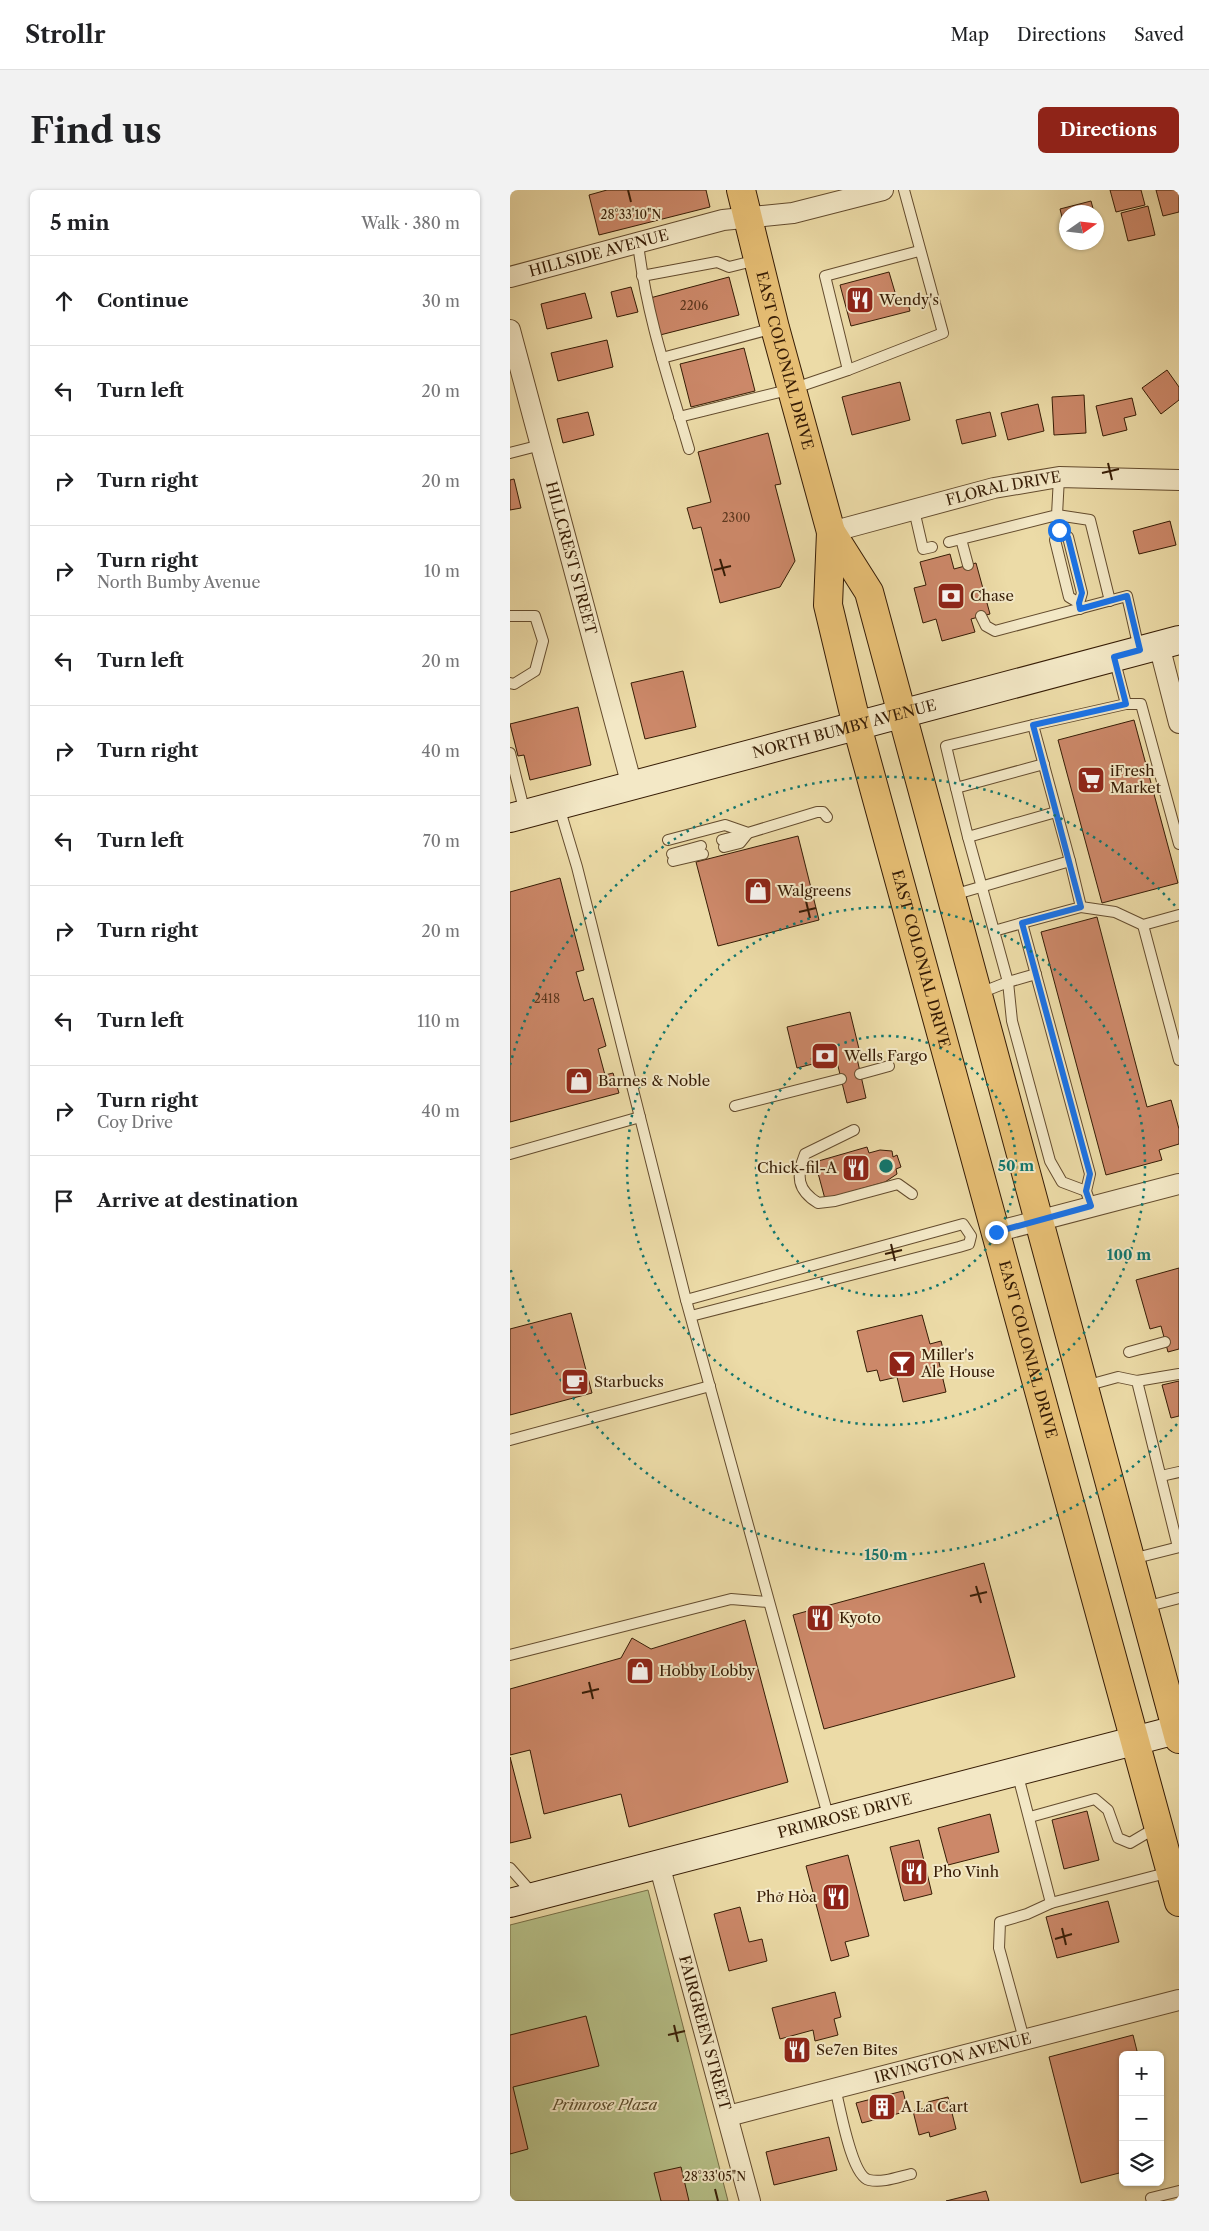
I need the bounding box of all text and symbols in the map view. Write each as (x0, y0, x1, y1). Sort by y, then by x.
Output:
text: Strollr (25, 20, 105, 49)
text: Map (950, 24, 989, 46)
text: Directions (1017, 24, 1106, 46)
text: Saved (1134, 24, 1184, 46)
button: Directions (1038, 107, 1179, 153)
text: Find us (30, 109, 162, 152)
north arrow (1059, 205, 1104, 250)
text: 28°33'10"N (601, 207, 661, 222)
text: 5 min (50, 210, 110, 235)
text: Walk · 380 m (361, 213, 460, 233)
street label: HILLSIDE AVENUE (527, 225, 671, 281)
street label: EAST COLONIAL DRIVE (752, 269, 818, 452)
restaurant icon: Wendy's (845, 285, 875, 315)
icon: ahead (50, 287, 78, 315)
text: Continue (97, 289, 189, 312)
place label: Wendy's (878, 290, 939, 309)
text: 30 m (422, 291, 460, 311)
house number: 2206 (680, 298, 708, 313)
icon: left (50, 377, 78, 405)
text: Turn left (97, 379, 184, 402)
text: 20 m (421, 381, 460, 401)
icon: right (50, 467, 78, 495)
street label: FLORAL DRIVE (944, 467, 1062, 510)
text: Turn right (97, 469, 198, 492)
text: 20 m (421, 471, 460, 491)
street label: HILLCREST STREET (542, 479, 601, 637)
house number: 2300 (722, 510, 750, 525)
route start (1048, 519, 1071, 542)
text: Turn right (97, 549, 198, 572)
icon: right (50, 557, 78, 585)
text: 10 m (424, 561, 460, 581)
text: North Bumby Avenue (97, 572, 260, 592)
bank icon: Chase (936, 581, 966, 611)
place label: Chase (970, 586, 1014, 605)
icon: left (50, 647, 78, 675)
text: Turn left (97, 649, 184, 672)
text: 20 m (421, 651, 460, 671)
street label: NORTH BUMBY AVENUE (750, 695, 938, 762)
icon: right (50, 737, 78, 765)
text: Turn right (97, 739, 198, 762)
text: 40 m (421, 741, 460, 761)
place label: iFresh Market (1110, 761, 1162, 797)
supermarket icon: iFresh Market (1076, 765, 1106, 795)
icon: left (50, 827, 78, 855)
text: Turn left (97, 829, 184, 852)
text: 70 m (423, 831, 460, 851)
street label: EAST COLONIAL DRIVE (888, 868, 955, 1050)
shop icon: Walgreens (743, 876, 773, 906)
place label: Walgreens (776, 881, 851, 900)
icon: right (50, 917, 78, 945)
text: Turn right (97, 919, 198, 942)
text: 20 m (421, 921, 460, 941)
house number: 2418 (534, 991, 560, 1006)
icon: left (50, 1007, 78, 1035)
text: Turn left (97, 1009, 184, 1032)
text: 110 m (417, 1011, 460, 1031)
bank icon: Wells Fargo (810, 1041, 840, 1071)
place label: Wells Fargo (843, 1046, 927, 1065)
shop icon: Barnes & Noble (564, 1066, 594, 1096)
place label: Barnes & Noble (598, 1071, 710, 1090)
text: Turn right (97, 1089, 198, 1112)
icon: right (50, 1097, 78, 1125)
text: 40 m (421, 1101, 460, 1121)
text: Coy Drive (97, 1112, 173, 1132)
restaurant icon: Chick-fil-A (841, 1153, 871, 1183)
text: 50 m (998, 1156, 1034, 1175)
centre of rings (877, 1157, 895, 1175)
place label: Chick-fil-A (757, 1158, 838, 1177)
icon: arrive (50, 1187, 78, 1215)
text: Arrive at destination (97, 1189, 298, 1212)
route end (985, 1221, 1008, 1244)
text: 100 m (1107, 1245, 1151, 1264)
street label: EAST COLONIAL DRIVE (995, 1258, 1062, 1441)
place label: Miller's Ale House (920, 1345, 995, 1381)
bar icon: Miller's Ale House (887, 1349, 917, 1379)
cafe icon: Starbucks (560, 1367, 590, 1397)
place label: Starbucks (594, 1372, 664, 1391)
text: 150 m (864, 1545, 908, 1564)
restaurant icon: Kyoto (805, 1603, 835, 1633)
place label: Kyoto (839, 1608, 881, 1627)
shop icon: Hobby Lobby (625, 1656, 655, 1686)
place label: Hobby Lobby (659, 1661, 756, 1680)
street label: PRIMROSE DRIVE (776, 1789, 914, 1842)
restaurant icon: Pho Vinh (899, 1857, 929, 1887)
place label: Pho Vinh (933, 1862, 1000, 1881)
restaurant icon: Phở Hòa (821, 1882, 851, 1912)
place label: Phở Hòa (756, 1887, 817, 1906)
street label: FAIRGREEN STREET (675, 1953, 735, 2113)
street label: IRVINGTON AVENUE (872, 2028, 1033, 2087)
restaurant icon: Se7en Bites (782, 2035, 812, 2065)
place label: Se7en Bites (816, 2040, 898, 2059)
map controls (1119, 2051, 1164, 2186)
button: + (1119, 2051, 1164, 2096)
building icon: A La Cart (867, 2092, 897, 2122)
park label: Primrose Plaza (552, 2095, 657, 2114)
button: − (1119, 2096, 1164, 2141)
place label: A La Cart (900, 2097, 969, 2116)
button: layers (1119, 2141, 1164, 2186)
text: 28°33'05"N (684, 2169, 746, 2184)

